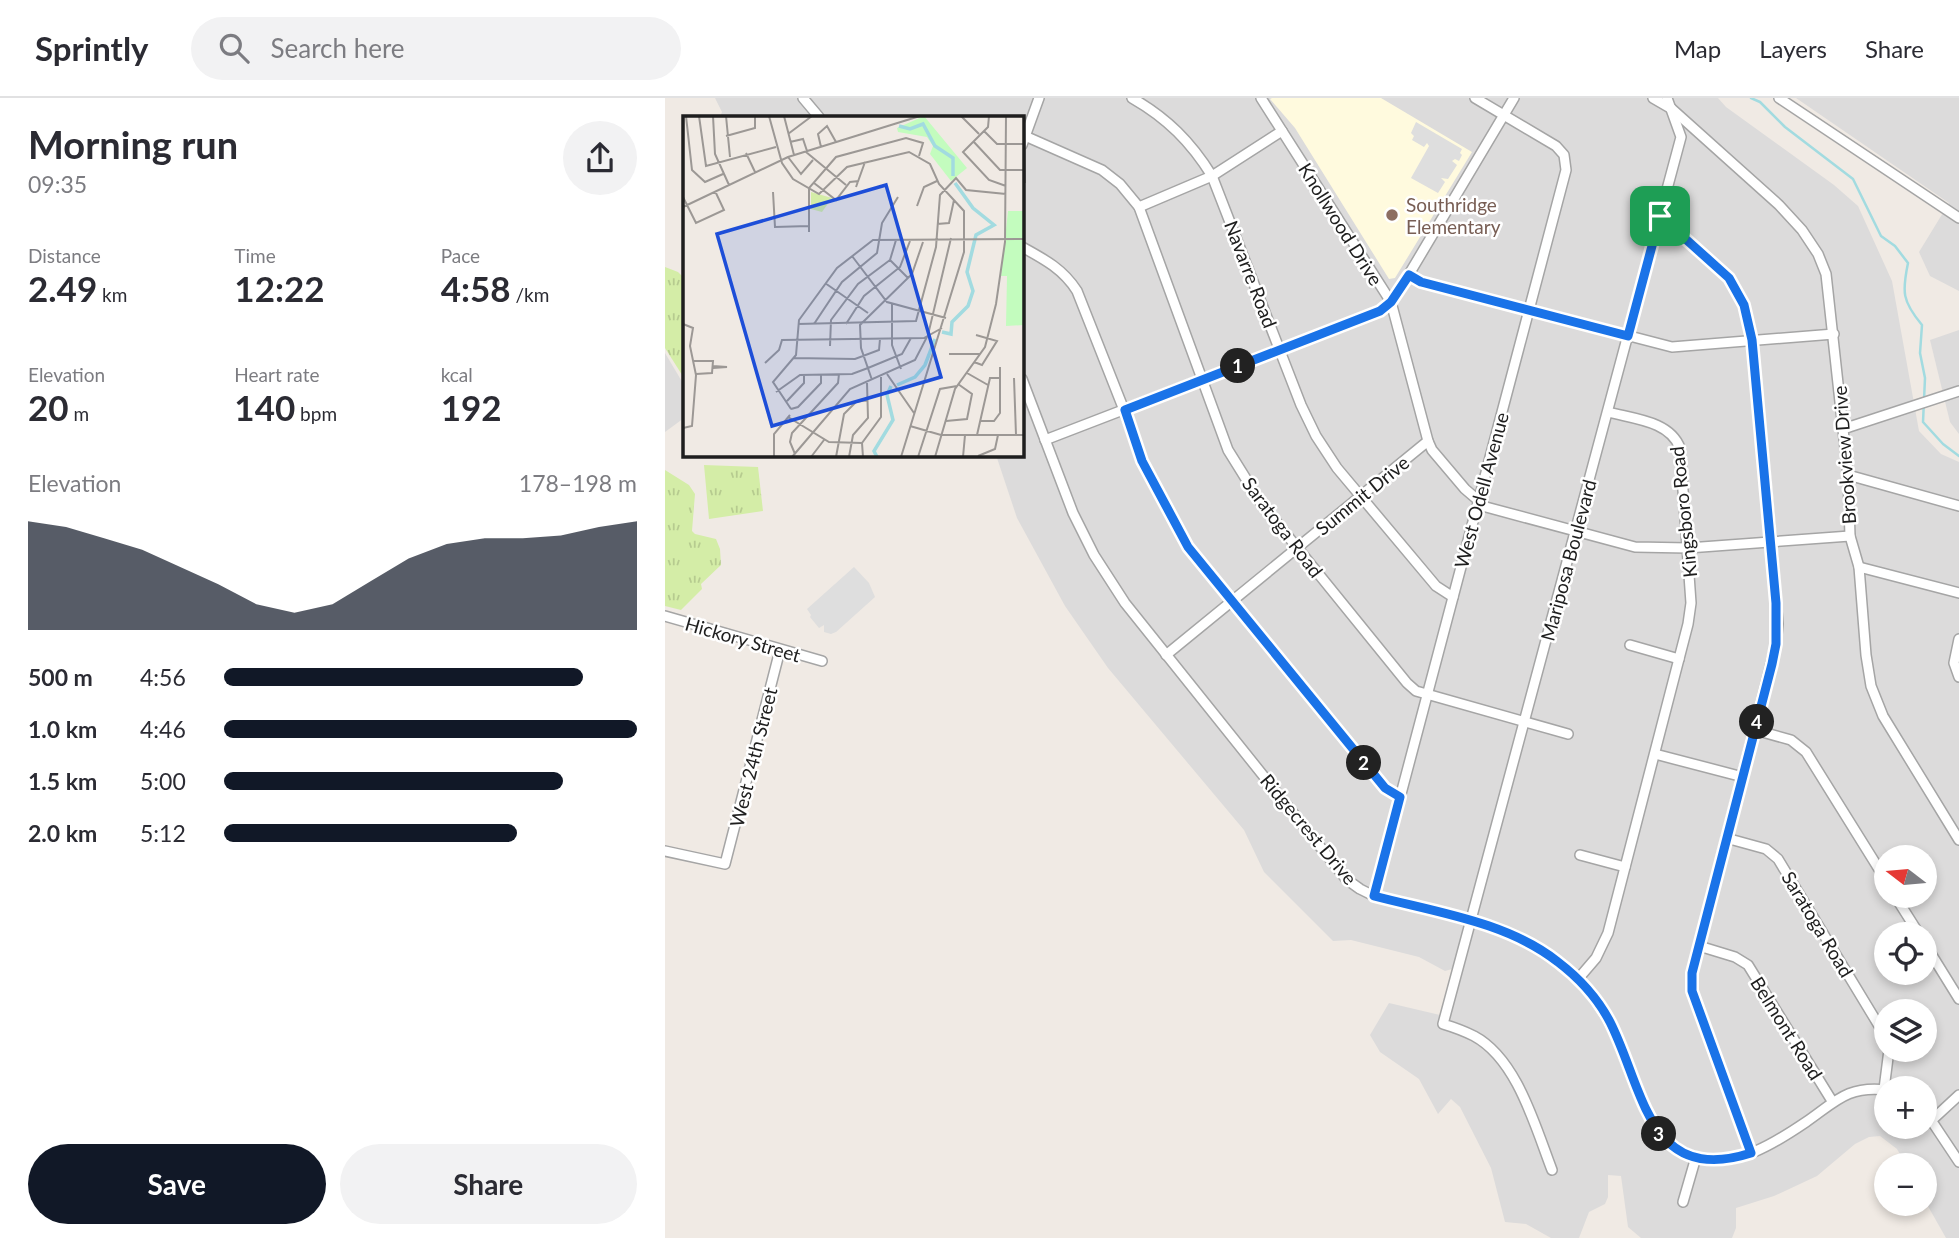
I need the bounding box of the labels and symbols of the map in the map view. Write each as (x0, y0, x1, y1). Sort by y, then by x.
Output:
inset map (683, 116, 1024, 457)
street label: Knollwood Drive (1294, 159, 1388, 289)
pin (1630, 186, 1690, 246)
place label: Southridge Elementary (1406, 193, 1501, 238)
marker: Southridge Elementary (1384, 207, 1400, 223)
street label: Navarre Road (1220, 217, 1282, 331)
pin: 1 (1221, 348, 1255, 384)
street label: Brookview Drive (1828, 385, 1860, 525)
street label: West Odell Avenue (1449, 410, 1513, 570)
street label: Kingsboro Road (1665, 445, 1701, 579)
street label: Summit Drive (1311, 450, 1413, 540)
street label: Saratoga Road (1238, 472, 1328, 582)
street label: Mariposa Boulevard (1535, 477, 1601, 643)
street label: Hickory Street (683, 612, 804, 667)
street label: West 24th Street (725, 685, 781, 829)
pin: 4 (1739, 704, 1775, 740)
pin: 2 (1347, 746, 1381, 780)
street label: Ridgecrest Drive (1256, 769, 1362, 889)
north arrow (1874, 845, 1937, 908)
street label: Saratoga Road (1777, 867, 1859, 981)
street label: Belmont Road (1746, 972, 1828, 1084)
pin: 3 (1641, 1116, 1677, 1152)

